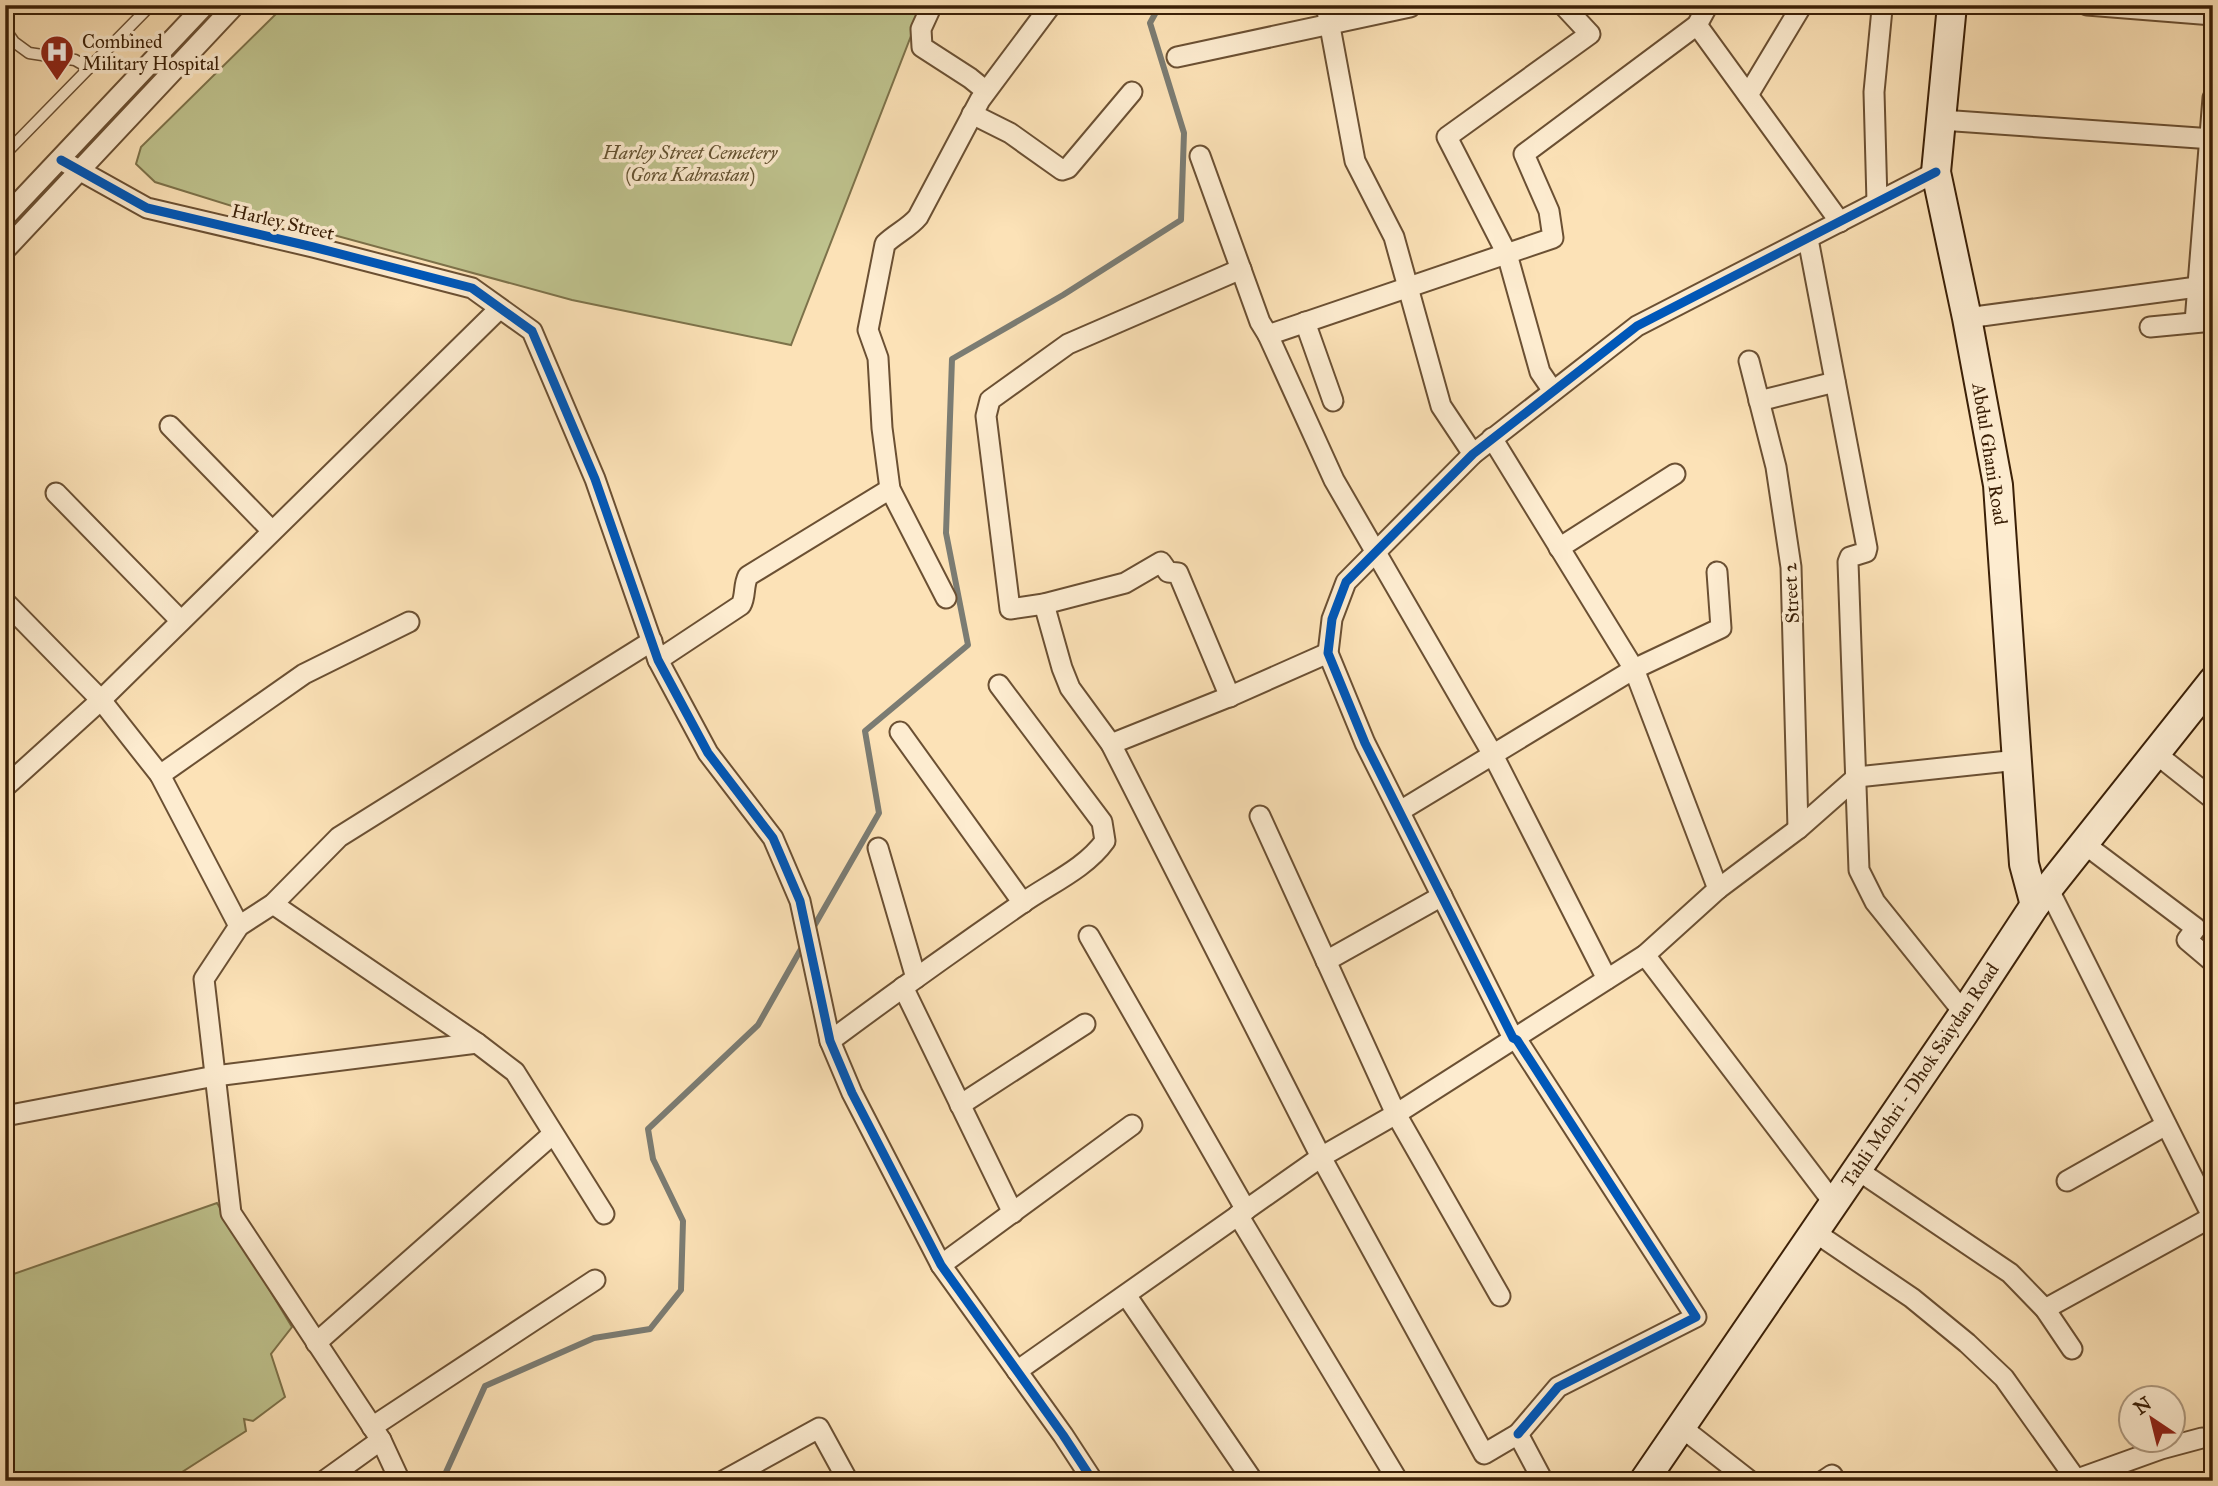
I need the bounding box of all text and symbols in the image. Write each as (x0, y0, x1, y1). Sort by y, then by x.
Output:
place label: Combined Military Hospital (82, 30, 220, 75)
hospital icon: Combined Military Hospital (38, 33, 76, 82)
park label: Harley Street Cemetery (Gora Kabrastan) (602, 141, 778, 187)
street label: Harley Street (229, 199, 337, 245)
street label: Abdul Ghani Road (1967, 380, 2013, 527)
street label: Street 2 (1778, 561, 1804, 624)
street label: Tahli Mohri - Dhok Saiydan Road (1836, 958, 2004, 1192)
north arrow (2116, 1384, 2186, 1454)
text: N (2129, 1391, 2156, 1420)

